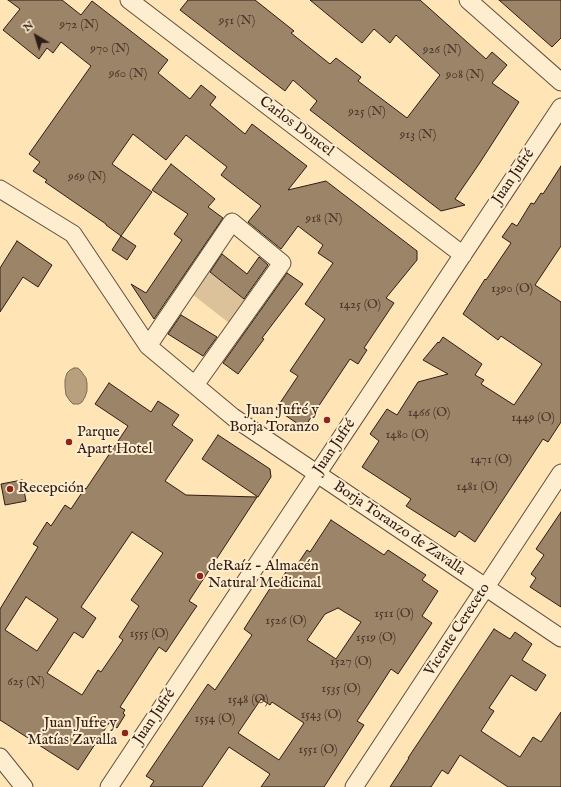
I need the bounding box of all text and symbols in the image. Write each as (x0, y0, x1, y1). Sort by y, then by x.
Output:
house number: 951 (N) (219, 13, 255, 29)
north arrow (16, 16, 56, 56)
house number: 972 (N) (59, 17, 99, 33)
text: N (21, 18, 37, 35)
house number: 970 (N) (90, 41, 130, 57)
house number: 926 (N) (423, 42, 461, 58)
house number: 960 (N) (109, 66, 147, 82)
house number: 908 (N) (446, 67, 484, 83)
street label: Carlos Doncel (255, 93, 337, 161)
house number: 925 (N) (348, 104, 386, 120)
house number: 913 (N) (400, 127, 436, 143)
street label: Juan Jufré (489, 146, 539, 208)
house number: 969 (N) (68, 169, 106, 185)
house number: 918 (N) (306, 211, 342, 227)
house number: 1390 (O) (491, 281, 533, 297)
house number: 1425 (O) (339, 297, 381, 313)
place label: Juan Jufré y Borja Toranzo (230, 402, 319, 437)
house number: 1466 (O) (408, 405, 450, 421)
house number: 1449 (O) (511, 410, 555, 426)
marker: Juan Jufré y Borja Toranzo (322, 415, 332, 425)
street label: Juan Jufré (310, 416, 360, 478)
place label: Parque Apart Hotel (77, 424, 153, 459)
house number: 1480 (O) (386, 427, 428, 443)
marker: Parque Apart Hotel (64, 437, 74, 447)
house number: 1471 (O) (470, 452, 512, 468)
street label: Borja Toranzo de Zavalla (330, 478, 468, 580)
house number: 1481 (O) (456, 479, 498, 495)
place label: Recepción (18, 480, 84, 498)
marker: Recepción (5, 484, 15, 494)
place label: deRaíz - Almacén Natural Medicinal (208, 558, 321, 593)
marker: deRaíz - Almacén Natural Medicinal (195, 571, 205, 581)
street label: Vicente Cereceto (421, 580, 495, 680)
house number: 1511 (O) (374, 606, 414, 622)
house number: 1526 (O) (265, 613, 307, 629)
house number: 1555 (O) (129, 626, 169, 642)
house number: 1519 (O) (356, 630, 396, 646)
house number: 1527 (O) (330, 654, 372, 670)
house number: 625 (N) (7, 674, 45, 690)
house number: 1535 (O) (321, 681, 361, 697)
street label: Juan Jufré (130, 686, 180, 748)
house number: 1548 (O) (227, 692, 269, 708)
house number: 1543 (O) (301, 707, 341, 723)
house number: 1554 (O) (195, 711, 235, 727)
place label: Juan Jufre y Matías Zavalla (28, 715, 117, 750)
marker: Juan Jufre y Matías Zavalla (120, 728, 130, 738)
house number: 1551 (O) (298, 742, 338, 758)

